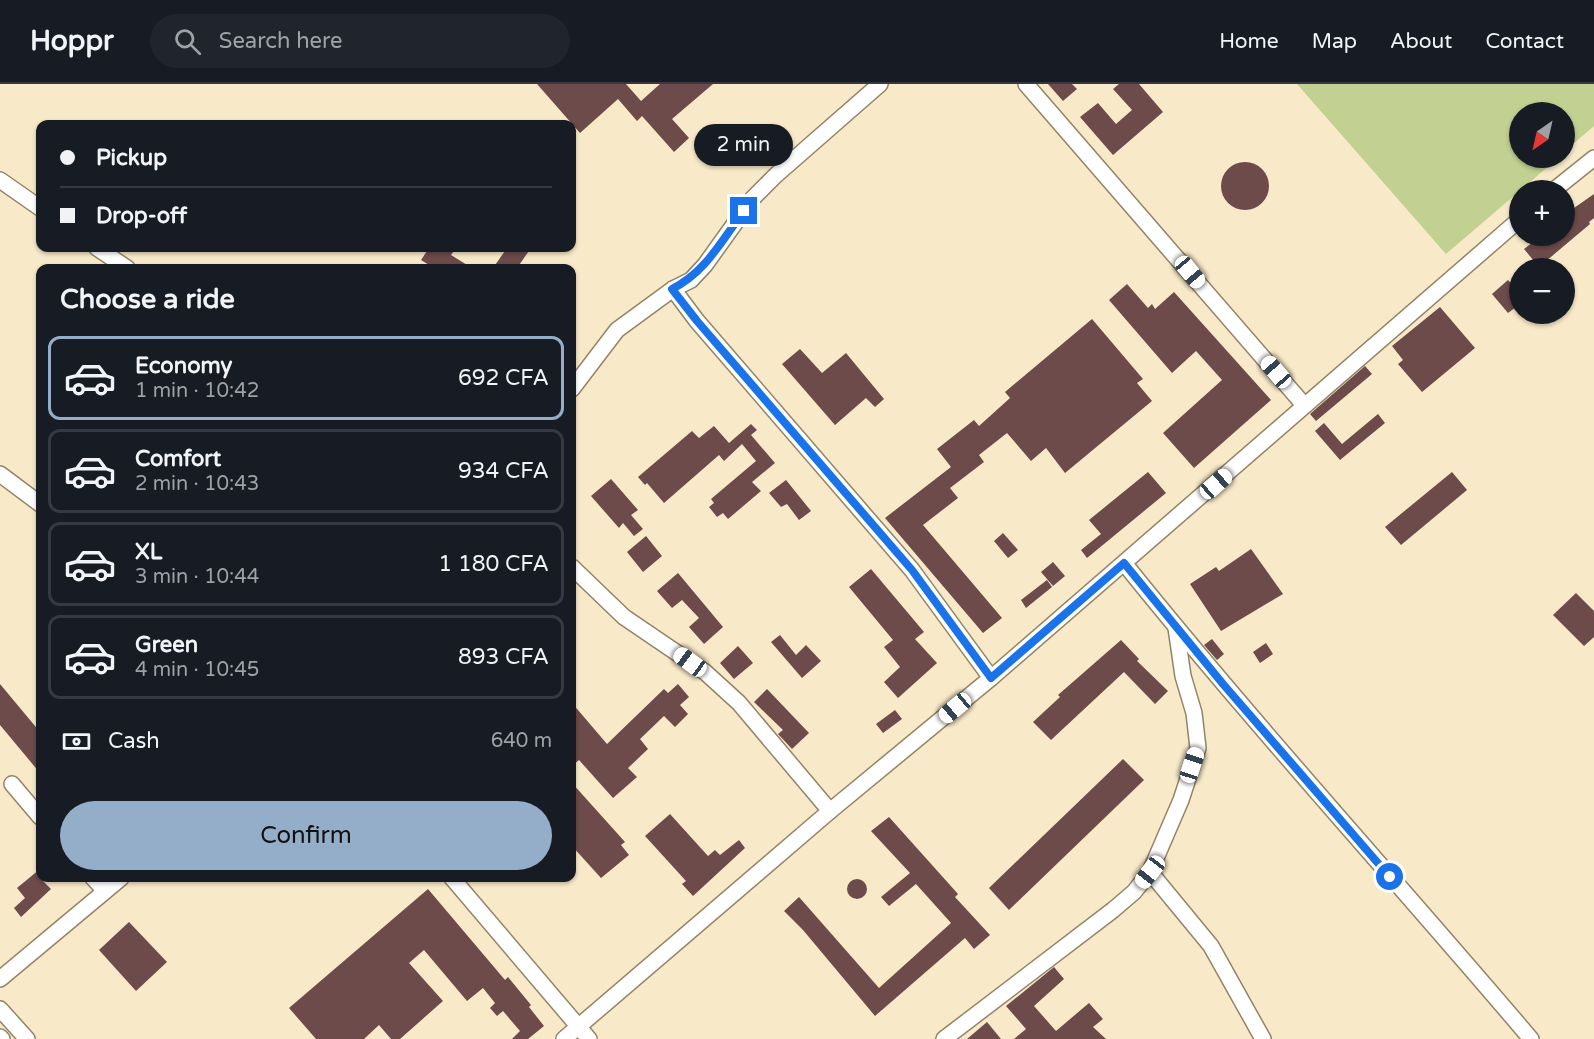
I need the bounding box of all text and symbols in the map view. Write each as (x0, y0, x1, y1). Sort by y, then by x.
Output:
search box (150, 14, 570, 68)
text: Hoppr (30, 24, 114, 58)
icon: search (171, 25, 204, 58)
text: Search here (219, 28, 343, 54)
text: Home (1219, 29, 1279, 54)
text: Map (1312, 29, 1357, 54)
text: About (1390, 29, 1452, 54)
text: Contact (1485, 29, 1564, 54)
north arrow (1509, 102, 1575, 168)
map controls (1509, 102, 1575, 324)
callout: 2 min (694, 124, 794, 166)
text: 2 min (717, 133, 770, 157)
text: Pickup (96, 145, 167, 171)
button: + (1509, 180, 1575, 246)
route end (730, 197, 757, 224)
text: Drop-off (96, 203, 187, 229)
car (1172, 252, 1208, 292)
button: − (1509, 258, 1575, 324)
text: Choose a ride (60, 283, 235, 316)
icon: car (63, 351, 117, 405)
text: Economy (135, 353, 232, 379)
car (1257, 353, 1295, 391)
text: 692 CFA (458, 365, 549, 391)
text: 1 min · 10:42 (135, 379, 259, 403)
icon: car (63, 444, 117, 498)
text: Comfort (135, 446, 221, 472)
text: 934 CFA (458, 458, 549, 484)
car (1197, 465, 1235, 503)
text: 2 min · 10:43 (135, 472, 259, 496)
icon: car (63, 537, 117, 591)
text: XL (135, 539, 162, 565)
text: 1 180 CFA (438, 551, 549, 577)
text: 3 min · 10:44 (135, 565, 259, 589)
icon: car (63, 630, 117, 684)
text: Green (135, 632, 198, 658)
text: 893 CFA (458, 644, 549, 670)
car (670, 644, 710, 680)
text: 4 min · 10:45 (135, 658, 259, 682)
car (935, 690, 975, 726)
icon: cash (60, 725, 93, 758)
text: Cash (108, 728, 160, 754)
text: 640 m (491, 729, 552, 753)
car (1178, 745, 1206, 785)
button: Confirm (60, 801, 552, 870)
car (1132, 852, 1168, 892)
route start (1376, 863, 1403, 890)

